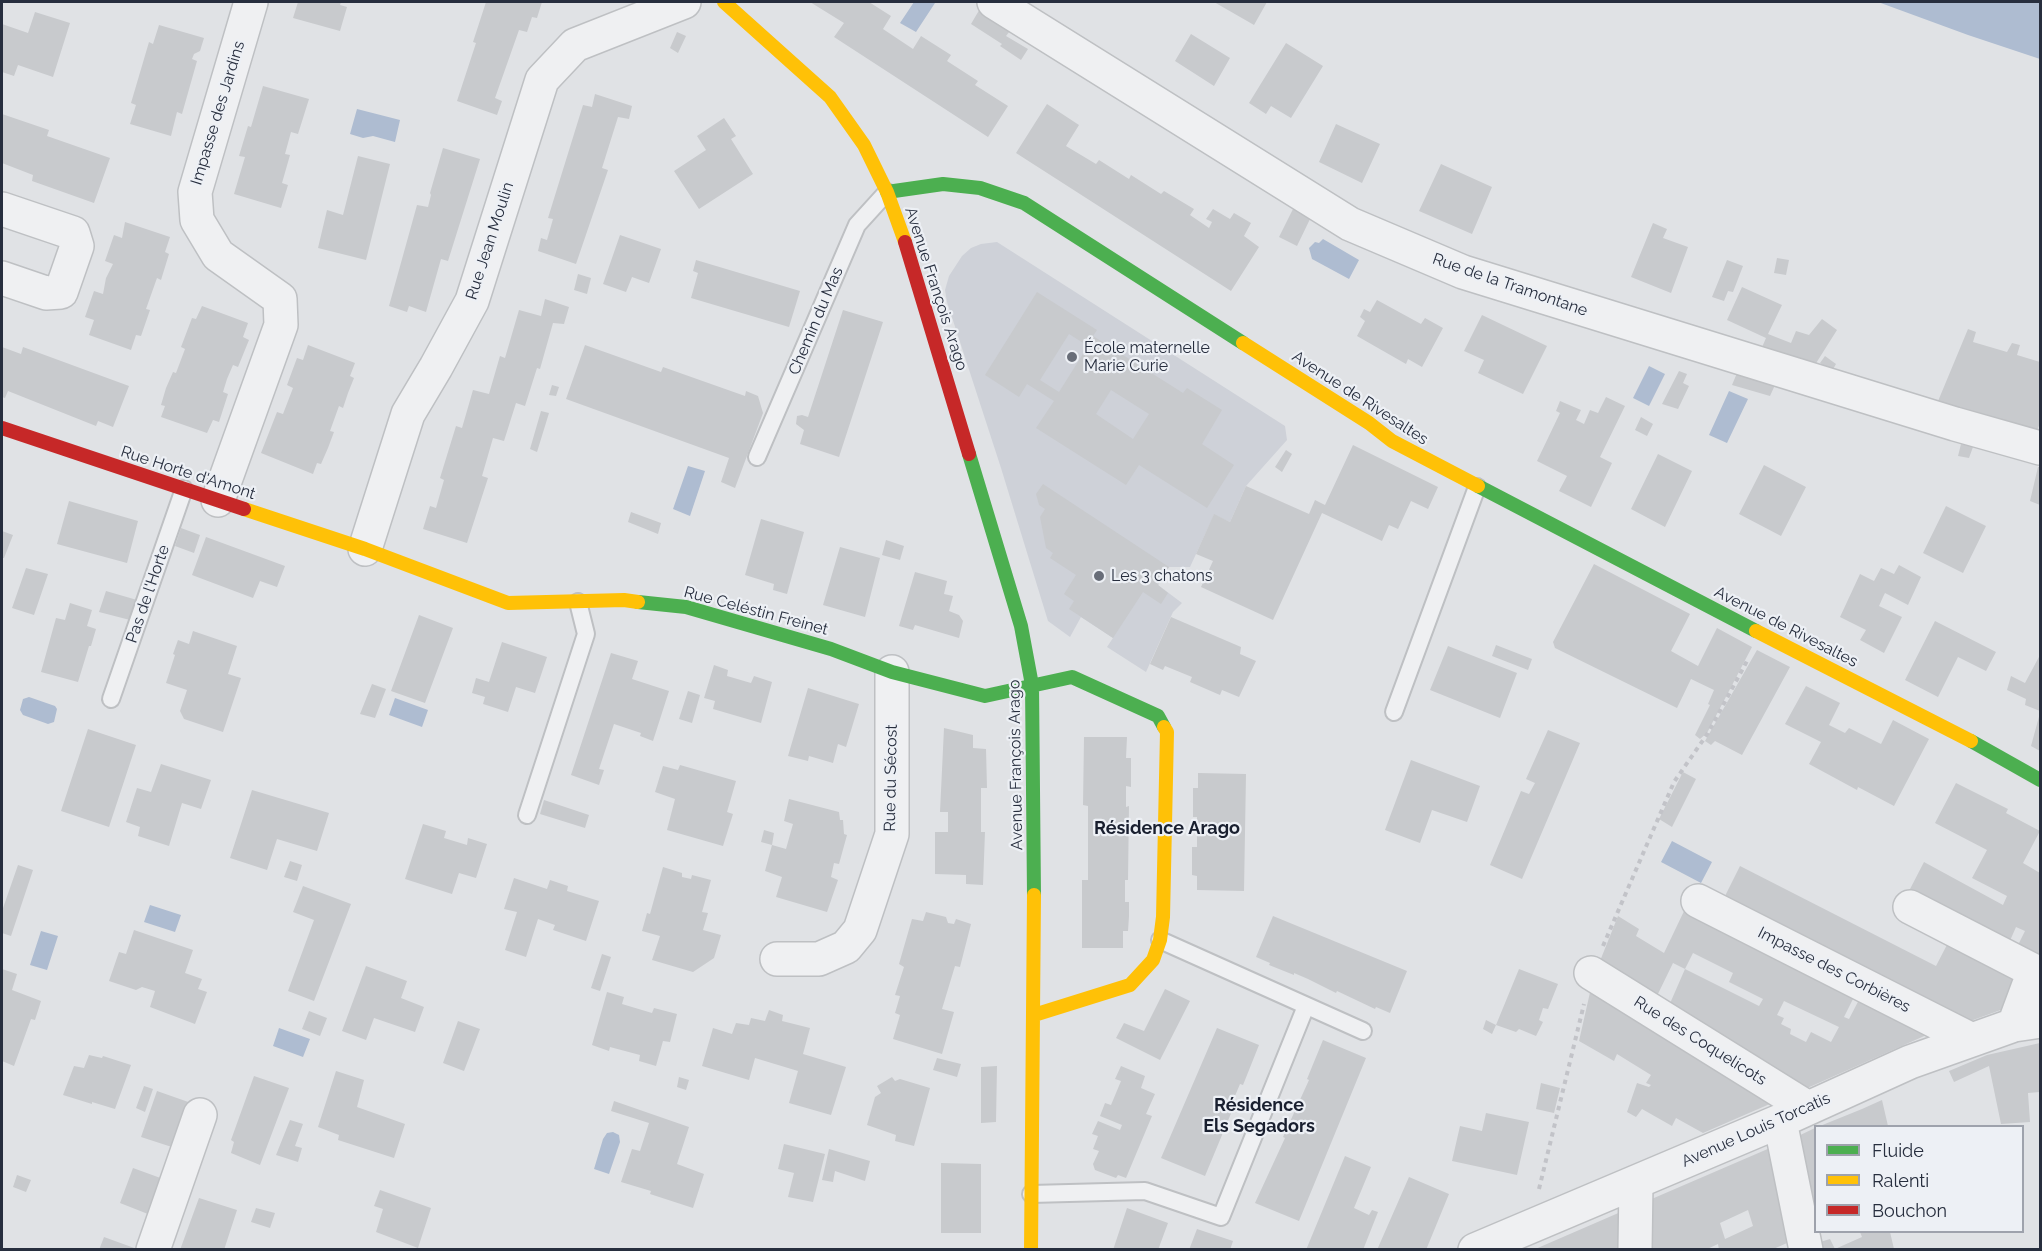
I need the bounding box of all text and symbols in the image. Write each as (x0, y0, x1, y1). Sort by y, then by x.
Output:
street label: Impasse des Jardins (187, 39, 249, 187)
street label: Rue Jean Moulin (462, 180, 518, 302)
street label: Avenue François Arago (900, 205, 972, 373)
street label: Rue de la Tramontane (1430, 249, 1590, 321)
street label: Chemin du Mas (785, 264, 847, 378)
place label: École maternelle Marie Curie (1084, 338, 1210, 376)
street label: Avenue de Rivesaltes (1288, 347, 1432, 449)
marker: École maternelle Marie Curie (1065, 350, 1079, 364)
street label: Rue Horte d'Amont (118, 442, 258, 504)
street label: Pas de l'Horte (122, 542, 174, 646)
place label: Les 3 chatons (1111, 566, 1213, 586)
marker: Les 3 chatons (1092, 569, 1106, 583)
street label: Rue Celéstin Freinet (682, 583, 830, 639)
street label: Avenue de Rivesaltes (1711, 583, 1861, 671)
street label: Avenue François Arago (1005, 679, 1027, 851)
street label: Rue du Sécost (880, 724, 902, 832)
district label: Résidence Arago (1094, 818, 1240, 840)
street label: Impasse des Corbières (1754, 923, 1914, 1017)
street label: Rue des Coquelicots (1630, 992, 1770, 1090)
street label: Avenue Louis Torcatis (1679, 1089, 1833, 1171)
district label: Résidence Els Segadors (1203, 1095, 1315, 1138)
legend (1814, 1125, 2024, 1233)
text: Fluide (1872, 1140, 1924, 1161)
text: Ralenti (1872, 1170, 1929, 1191)
text: Bouchon (1872, 1200, 1947, 1221)

